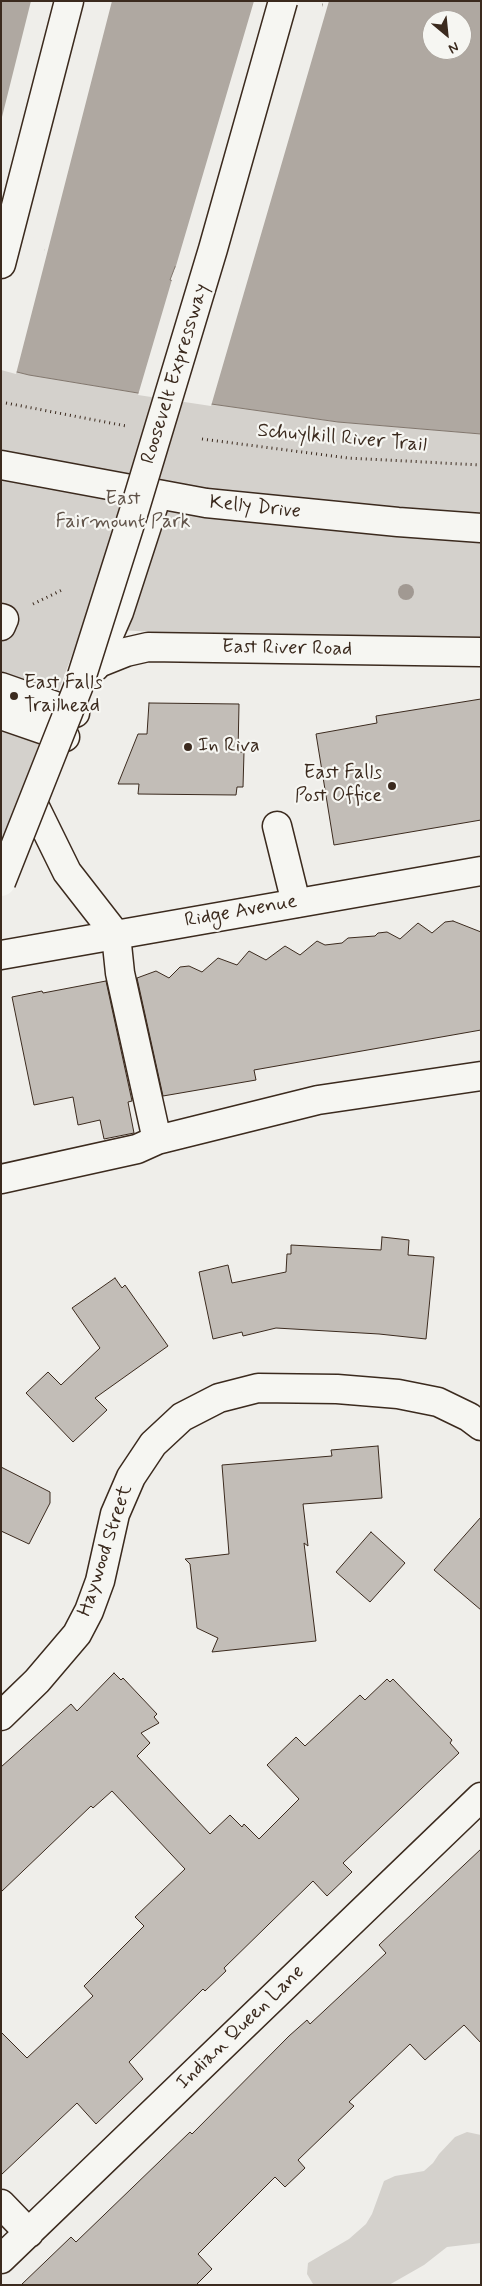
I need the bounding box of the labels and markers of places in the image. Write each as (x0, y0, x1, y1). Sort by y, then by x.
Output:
place label: East Falls Trailhead (24, 672, 102, 719)
marker: East Falls Trailhead (8, 690, 20, 702)
place label: In Riva (198, 735, 260, 759)
marker: In Riva (182, 741, 194, 753)
place label: East Falls Post Office (295, 762, 382, 809)
marker: East Falls Post Office (386, 780, 398, 792)

